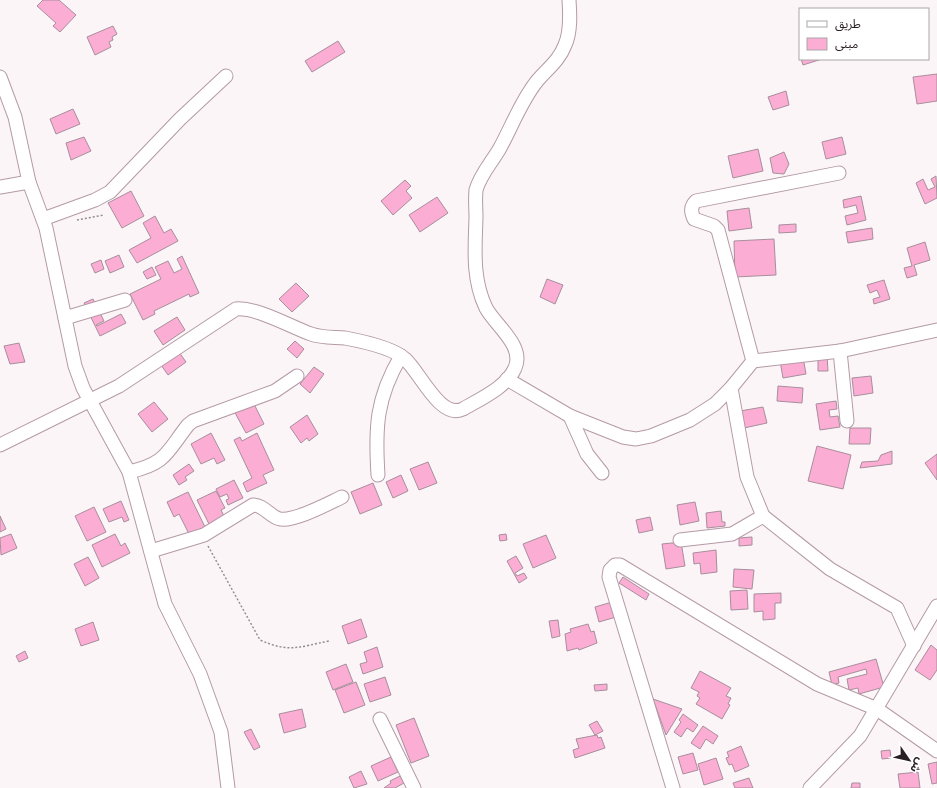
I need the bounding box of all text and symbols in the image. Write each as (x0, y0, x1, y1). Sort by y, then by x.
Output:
legend (799, 8, 929, 60)
text: طريق (835, 16, 861, 33)
text: مبنى (835, 36, 858, 53)
north arrow (889, 740, 929, 780)
text: ش (906, 755, 927, 776)

